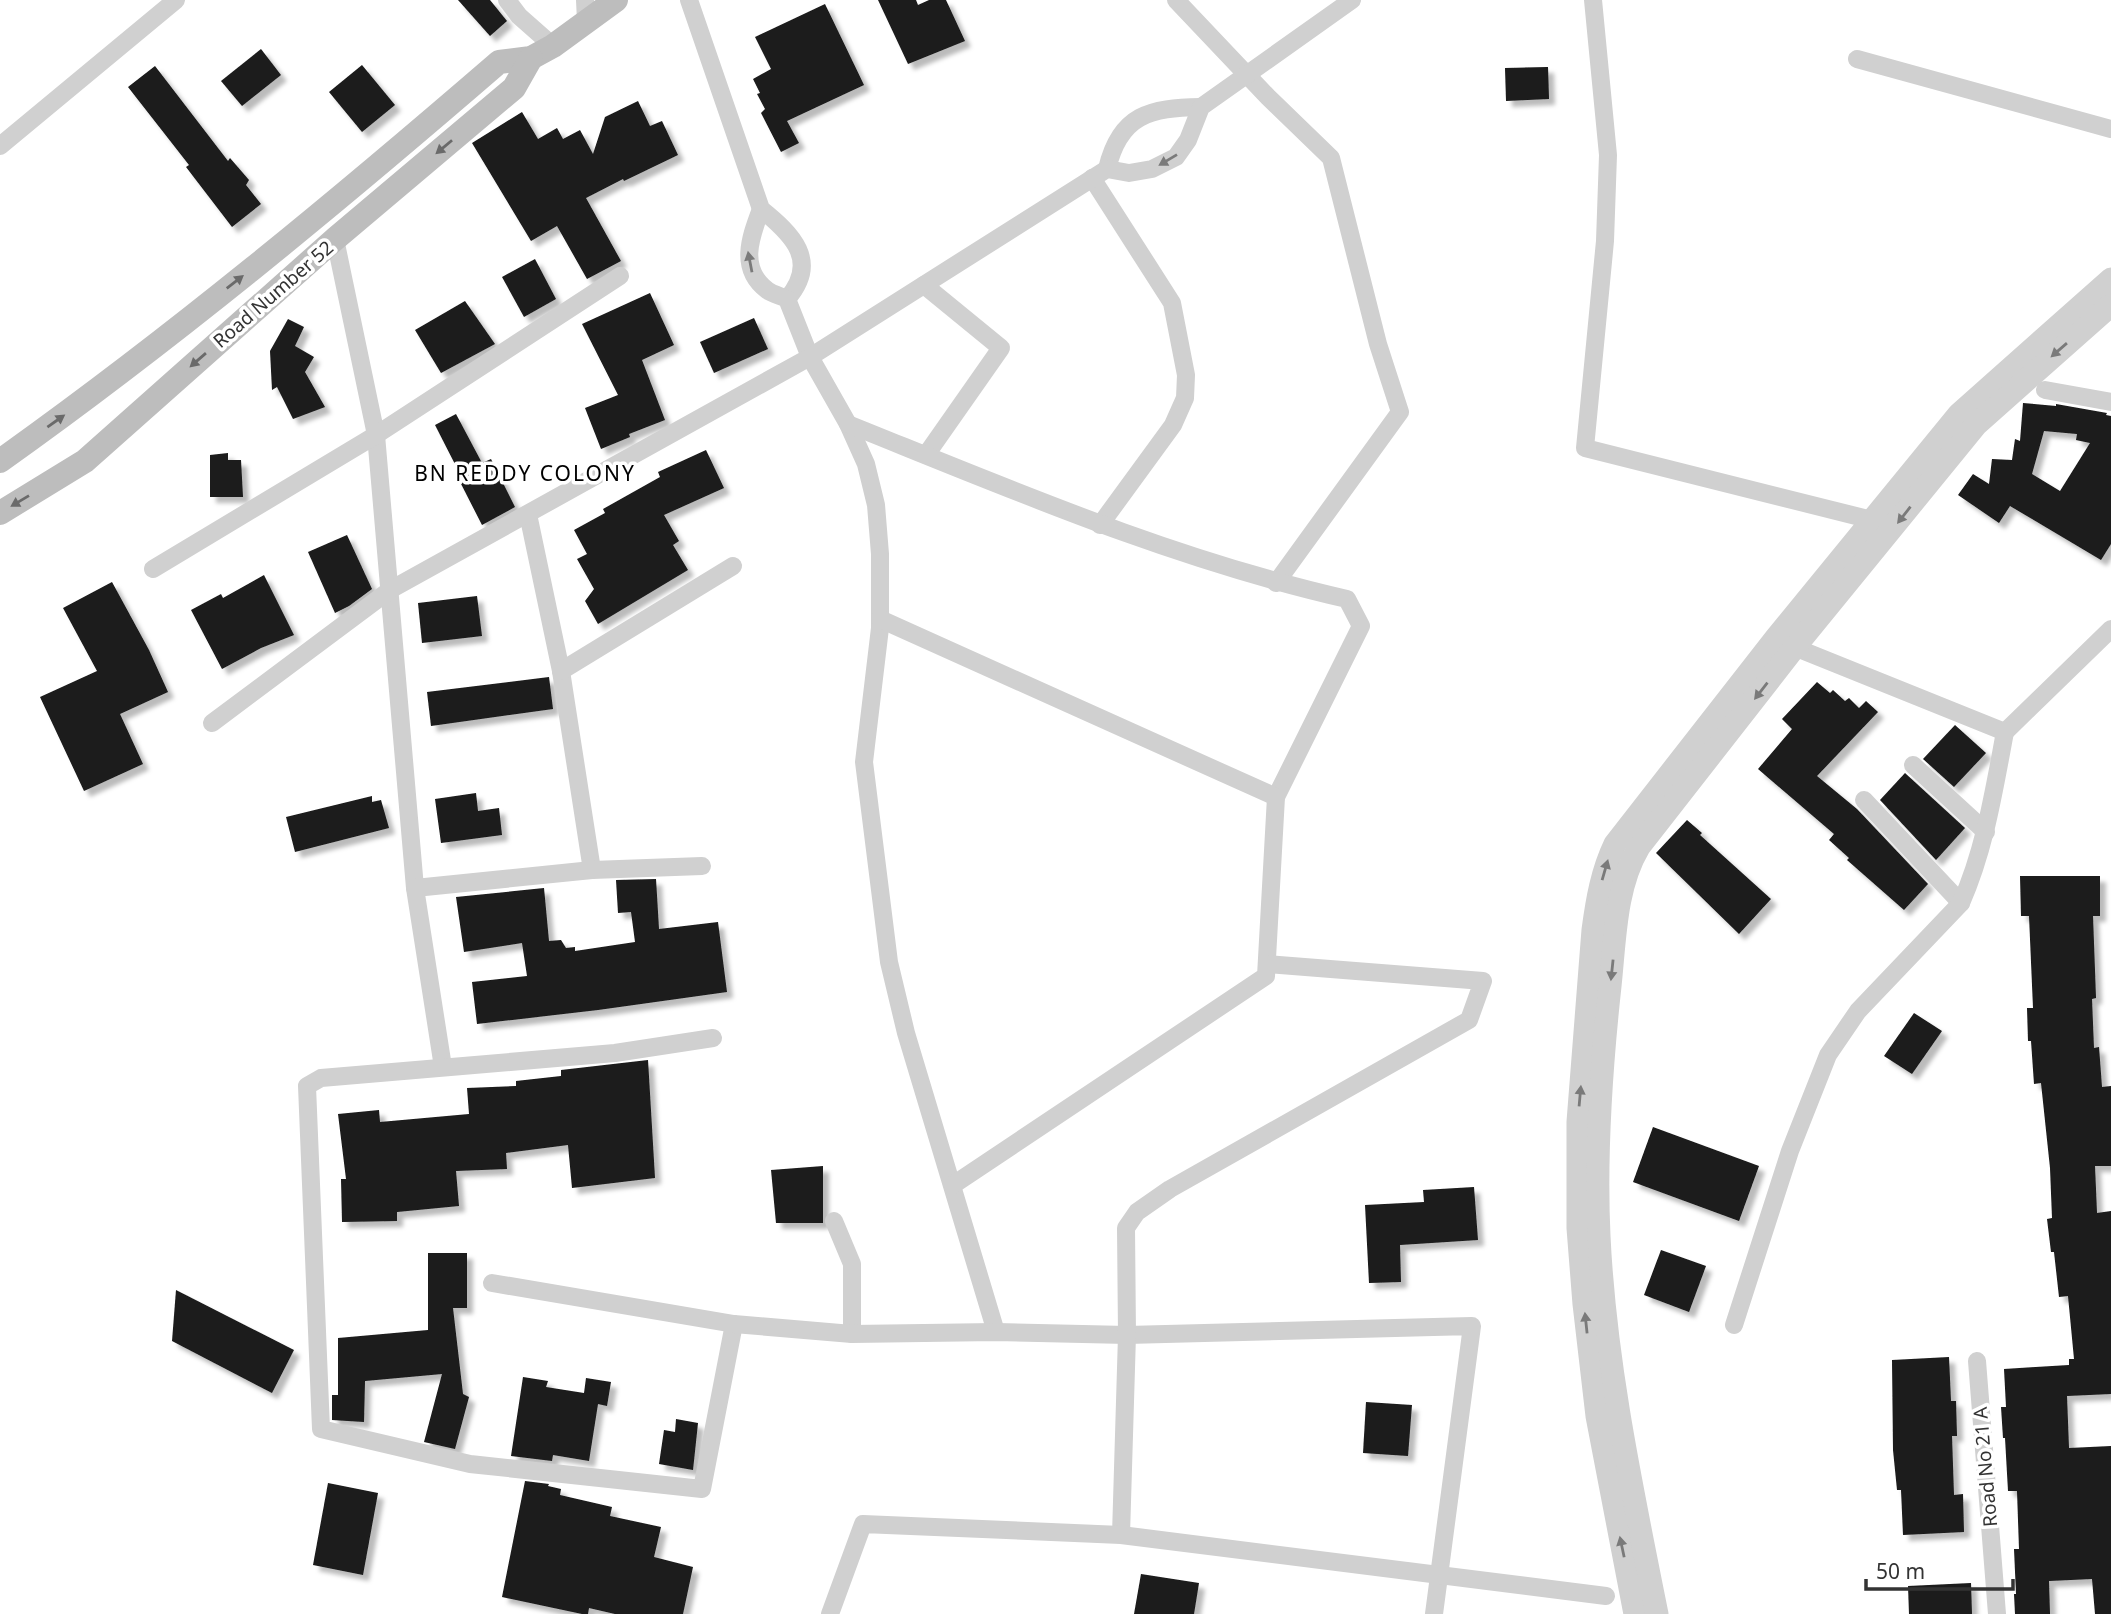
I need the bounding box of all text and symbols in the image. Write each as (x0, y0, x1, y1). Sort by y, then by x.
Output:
one-way arrow (435, 140, 453, 155)
one-way arrow (1158, 153, 1178, 166)
street label: Road Number 52 (207, 235, 339, 353)
one-way arrow (745, 251, 756, 273)
one-way arrow (226, 274, 244, 289)
one-way arrow (2051, 342, 2068, 357)
one-way arrow (189, 352, 206, 367)
one-way arrow (47, 414, 65, 428)
district label: BN REDDY COLONY (414, 459, 636, 487)
one-way arrow (11, 495, 30, 508)
one-way arrow (1897, 505, 1912, 523)
one-way arrow (1753, 682, 1768, 700)
one-way arrow (1600, 859, 1611, 881)
one-way arrow (1606, 960, 1617, 982)
one-way arrow (1575, 1084, 1586, 1106)
one-way arrow (1580, 1311, 1591, 1333)
street label: Road No 21 A (1967, 1405, 2003, 1528)
one-way arrow (1616, 1536, 1627, 1558)
scale bar (1866, 1548, 2013, 1592)
text: 50 m (1876, 1557, 1925, 1585)

